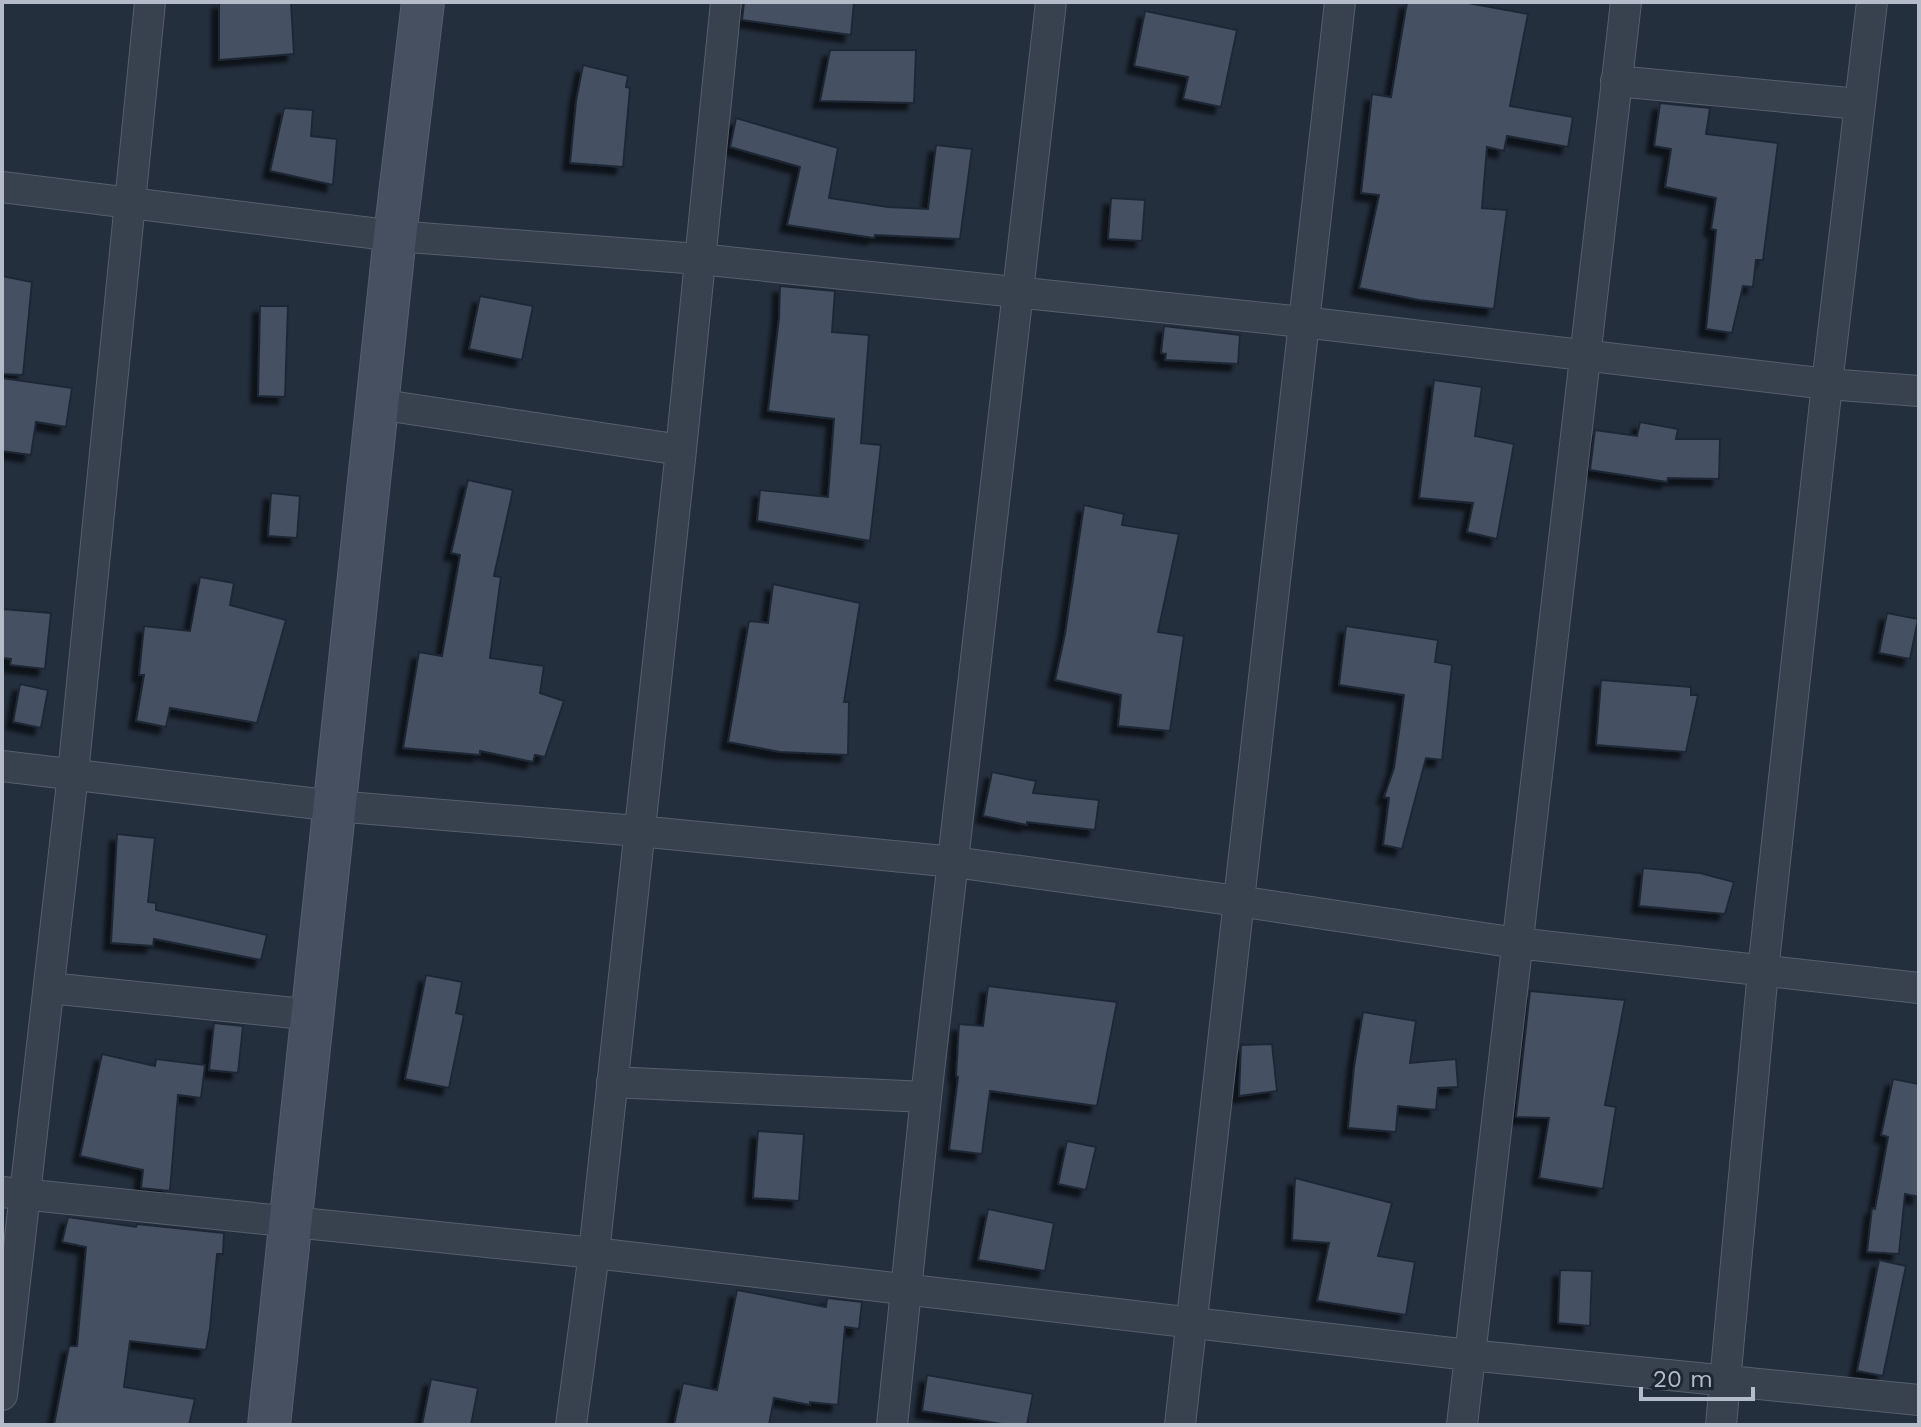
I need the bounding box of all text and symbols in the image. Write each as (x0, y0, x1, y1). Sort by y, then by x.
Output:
scale bar (1641, 1351, 1753, 1401)
text: 20 m (1653, 1365, 1713, 1393)

